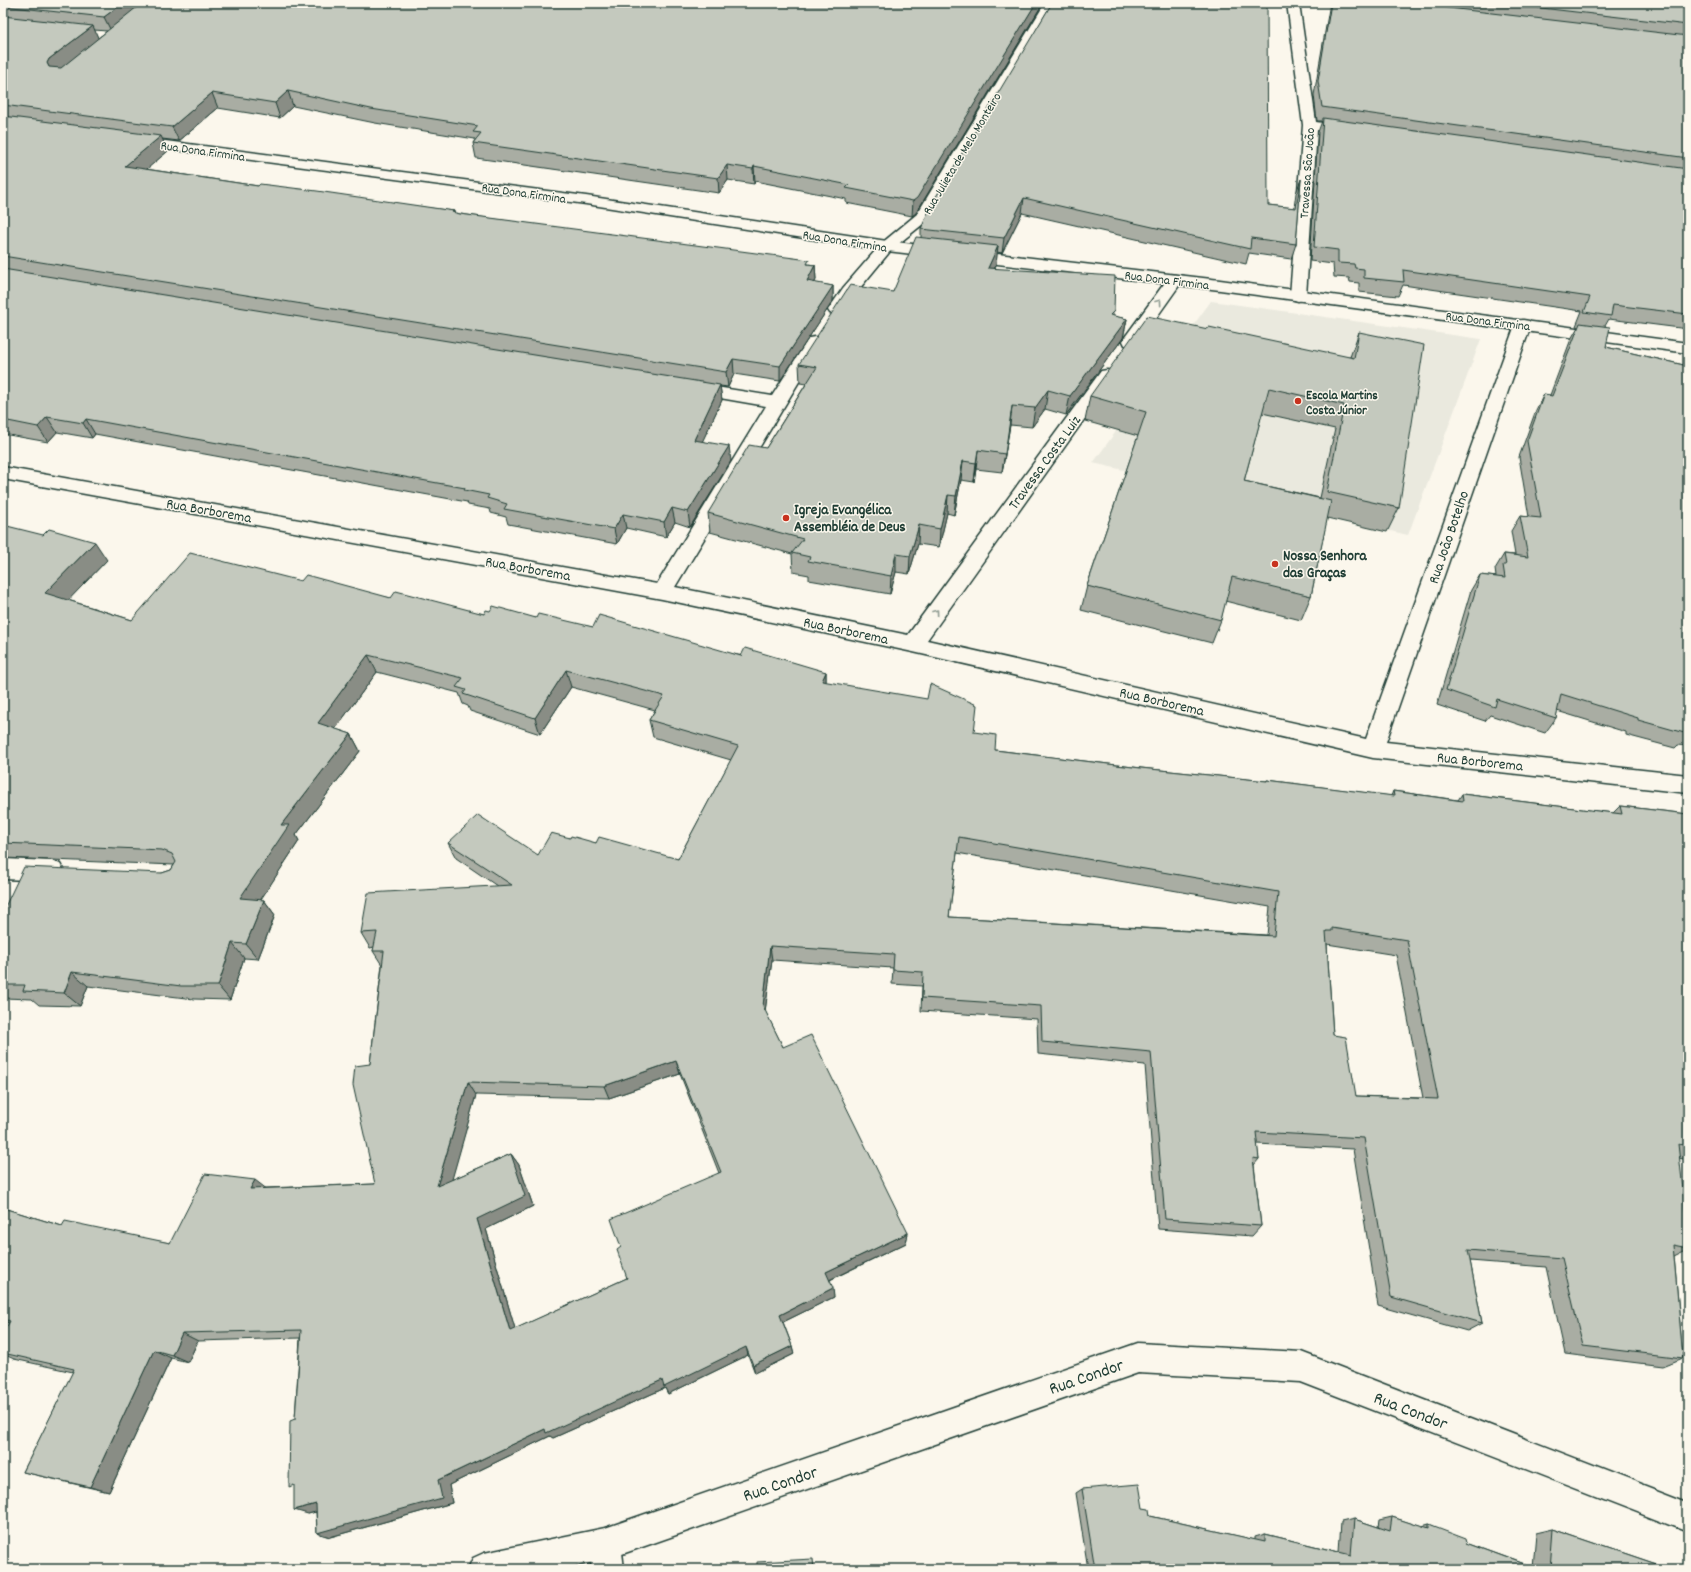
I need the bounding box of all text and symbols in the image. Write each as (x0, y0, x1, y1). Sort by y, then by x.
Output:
street label: Rua Julieta de Melo Monteiro (919, 90, 1007, 219)
street label: Travessa São João (1296, 127, 1321, 219)
street label: Rua Dona Firmina (159, 137, 247, 168)
street label: Rua Dona Firmina (480, 179, 568, 210)
street label: Rua Dona Firmina (801, 226, 889, 259)
street label: Rua Dona Firmina (1123, 267, 1211, 296)
one-way arrow (1154, 300, 1161, 307)
street label: Rua Dona Firmina (1444, 308, 1532, 337)
place label: Escola Martins Costa Júnior (1306, 387, 1378, 421)
marker: Escola Martins Costa Júnior (1293, 396, 1303, 406)
street label: Travessa Costa Luiz (1004, 411, 1088, 515)
street label: Rua João Botelho (1424, 488, 1476, 587)
street label: Rua Borborema (164, 494, 254, 530)
place label: Igreja Evangélica Assembléia de Deus (794, 500, 906, 539)
marker: Igreja Evangélica Assembléia de Deus (781, 513, 791, 523)
place label: Nossa Senhora das Graças (1283, 546, 1367, 585)
street label: Rua Borborema (483, 552, 573, 588)
marker: Nossa Senhora das Graças (1270, 559, 1280, 569)
one-way arrow (931, 609, 939, 616)
street label: Rua Borborema (801, 612, 891, 652)
street label: Rua Borborema (1117, 683, 1207, 724)
street label: Rua Borborema (1436, 748, 1525, 779)
street label: Rua Condor (1046, 1354, 1128, 1403)
street label: Rua Condor (1369, 1387, 1451, 1438)
street label: Rua Condor (740, 1461, 822, 1510)

